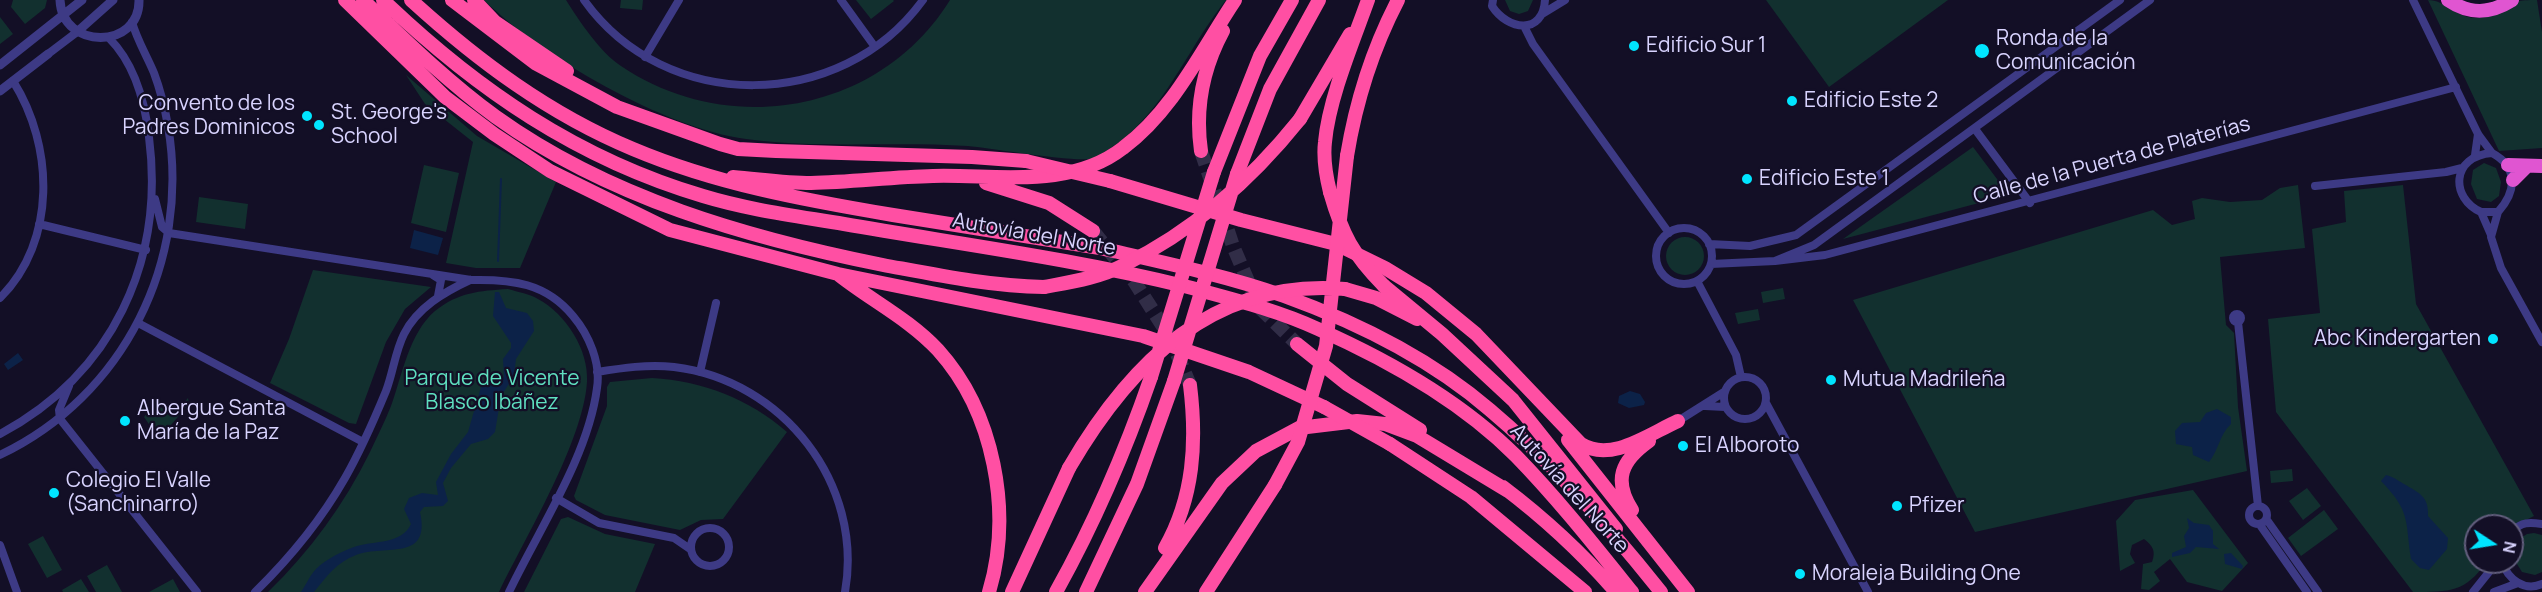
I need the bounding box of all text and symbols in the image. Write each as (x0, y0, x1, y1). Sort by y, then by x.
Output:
place label: Ronda de la Comunicación (1996, 26, 2135, 76)
place label: Edificio Sur 1 (1646, 33, 1766, 59)
marker: Edificio Sur 1 (1627, 39, 1641, 53)
marker: Ronda de la Comunicación (1973, 42, 1991, 60)
place label: Edificio Este 2 (1804, 88, 1938, 114)
place label: Convento de los Padres Dominicos (123, 91, 295, 141)
marker: Edificio Este 2 (1785, 94, 1799, 108)
place label: St. George's School (331, 100, 447, 150)
marker: Convento de los Padres Dominicos (300, 109, 314, 123)
street label: Calle de la Puerta de Platerías (1971, 112, 2253, 210)
marker: St. George's School (312, 118, 326, 132)
place label: Edificio Este 1 (1759, 166, 1889, 192)
marker: Edificio Este 1 (1740, 172, 1754, 186)
street label: Autovía del Norte (950, 208, 1118, 262)
place label: Abc Kindergarten (2314, 326, 2481, 352)
marker: Abc Kindergarten (2486, 332, 2500, 346)
park label: Parque de Vicente Blasco Ibáñez (405, 366, 579, 416)
place label: Mutua Madrileña (1843, 367, 2005, 393)
marker: Mutua Madrileña (1824, 373, 1838, 387)
place label: Albergue Santa María de la Paz (137, 396, 286, 446)
marker: Albergue Santa María de la Paz (118, 414, 132, 428)
street label: Autovía del Norte (1504, 419, 1634, 559)
place label: El Alboroto (1695, 433, 1799, 459)
marker: El Alboroto (1676, 439, 1690, 453)
place label: Colegio El Valle (Sanchinarro) (66, 468, 211, 518)
marker: Colegio El Valle (Sanchinarro) (47, 486, 61, 500)
place label: Pfizer (1909, 493, 1964, 519)
marker: Pfizer (1890, 499, 1904, 513)
north arrow (2464, 514, 2524, 574)
text: N (2498, 539, 2522, 555)
place label: Moraleja Building One (1812, 561, 2021, 587)
marker: Moraleja Building One (1793, 567, 1807, 581)

